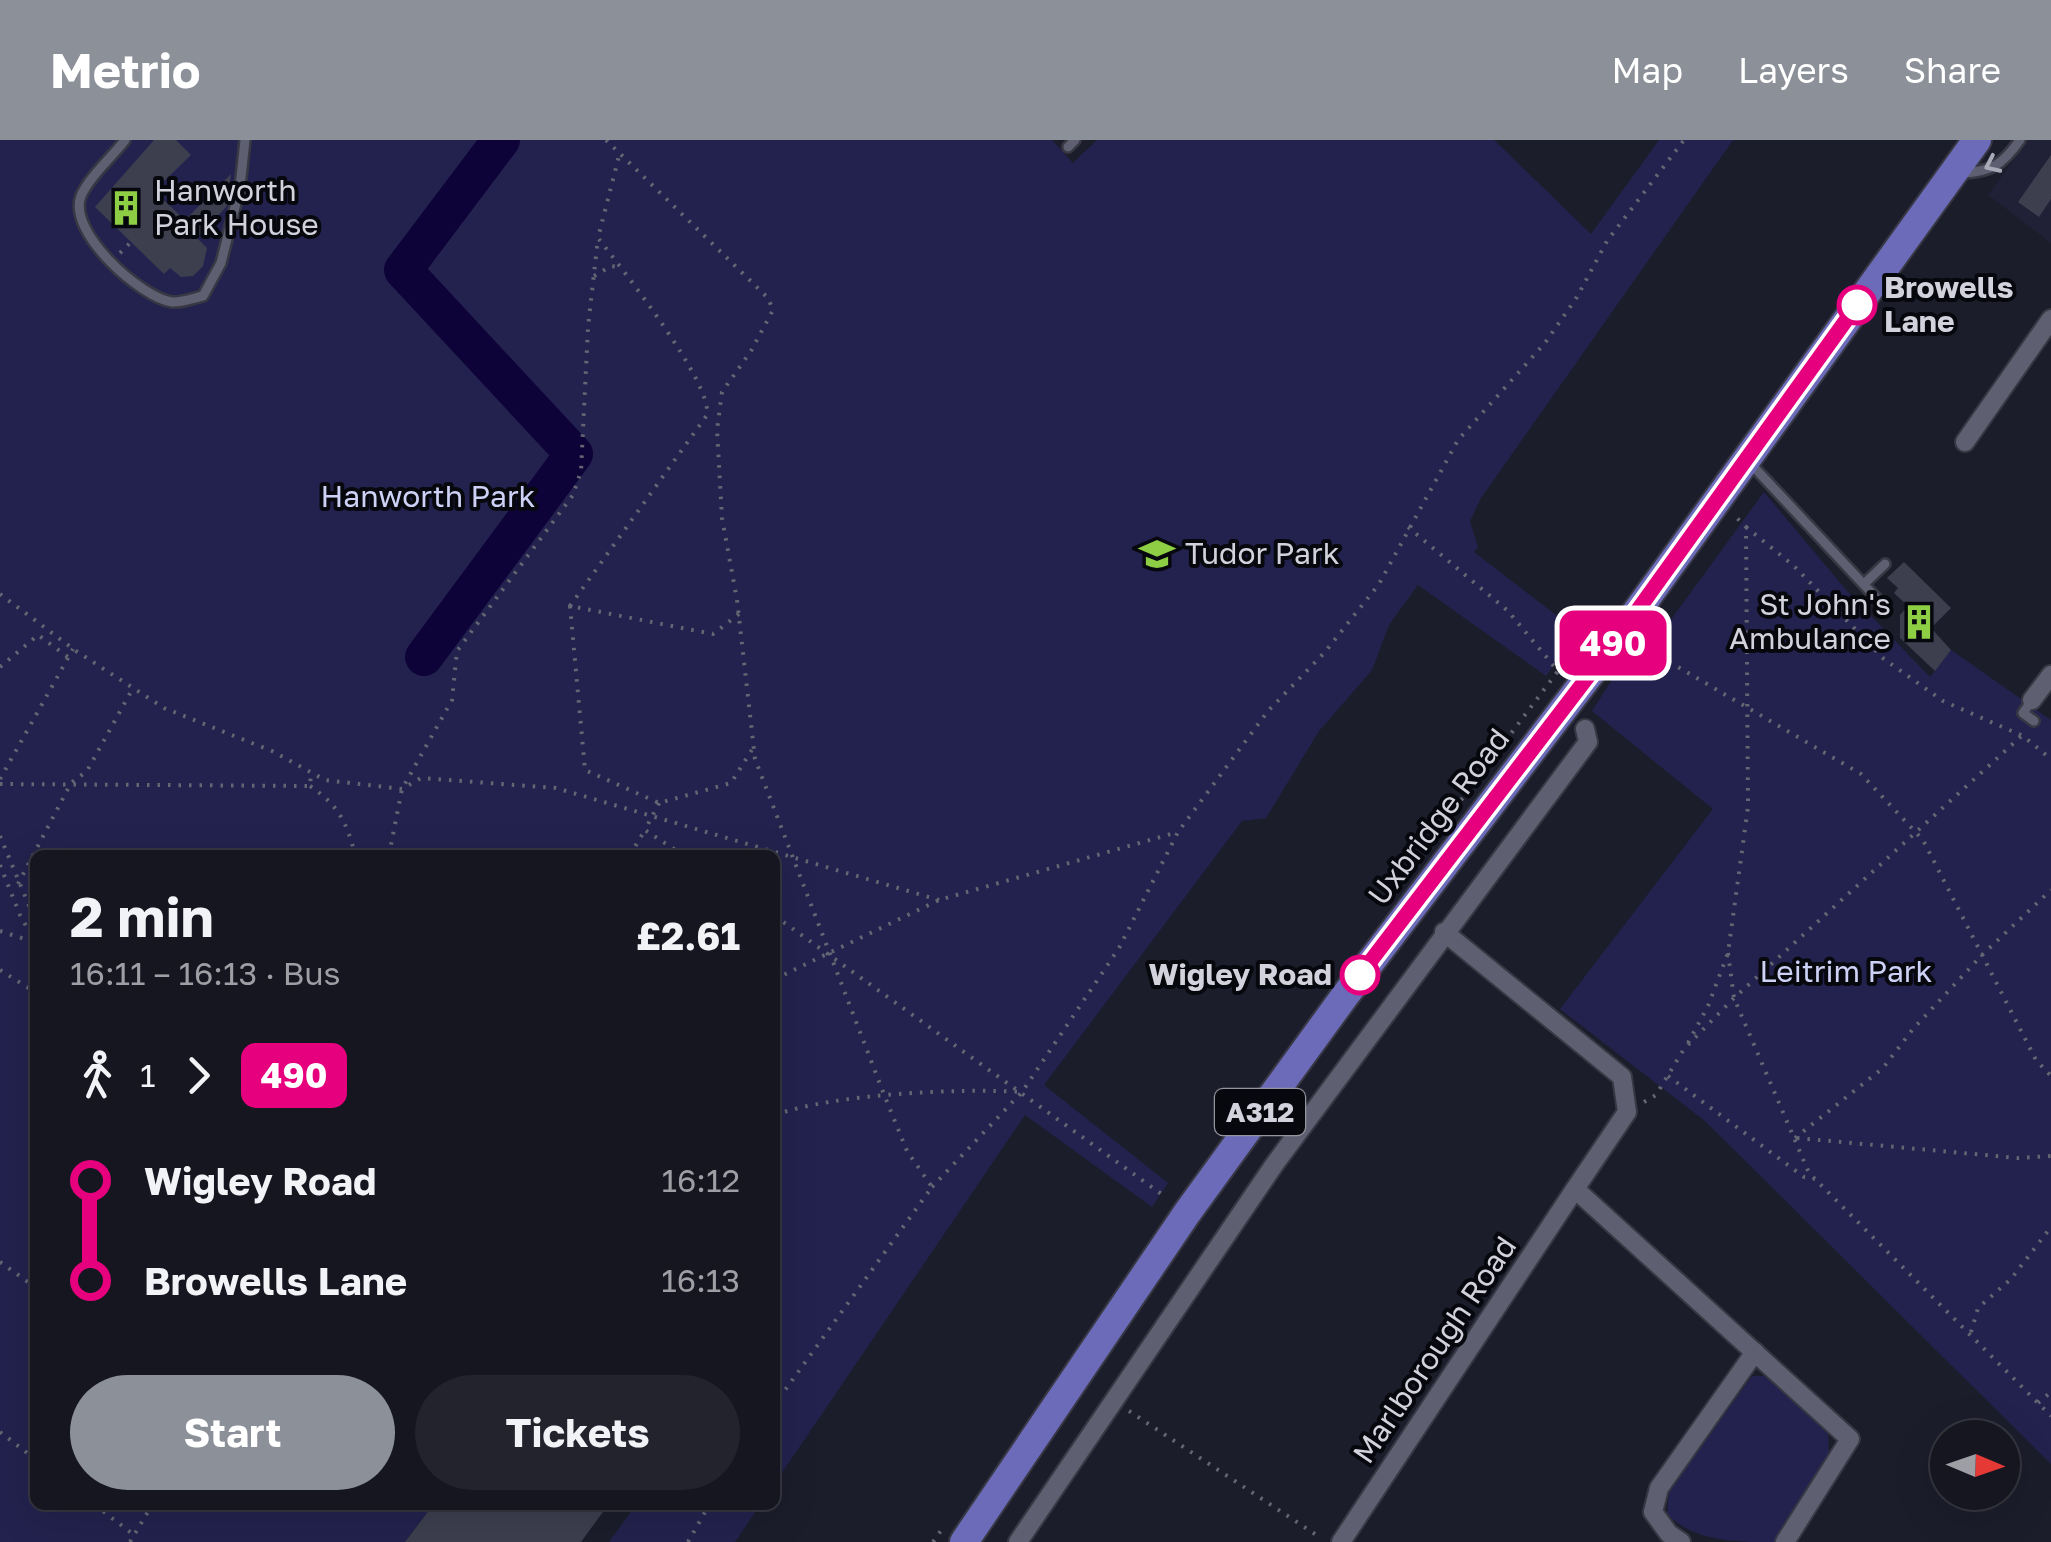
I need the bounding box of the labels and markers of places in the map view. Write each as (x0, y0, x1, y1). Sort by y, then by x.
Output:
place label: Hanworth Park House (154, 172, 319, 242)
building icon: Hanworth Park House (107, 189, 145, 227)
place label: Browells Lane (1884, 269, 2014, 339)
marker: Browells Lane (1838, 286, 1876, 324)
school or university icon: Tudor Park (1138, 535, 1176, 573)
place label: Tudor Park (1185, 535, 1340, 571)
place label: St John's Ambulance (1729, 586, 1891, 656)
building icon: St John's Ambulance (1900, 603, 1938, 641)
place label: Wigley Road (1149, 956, 1332, 992)
marker: Wigley Road (1341, 956, 1379, 994)

